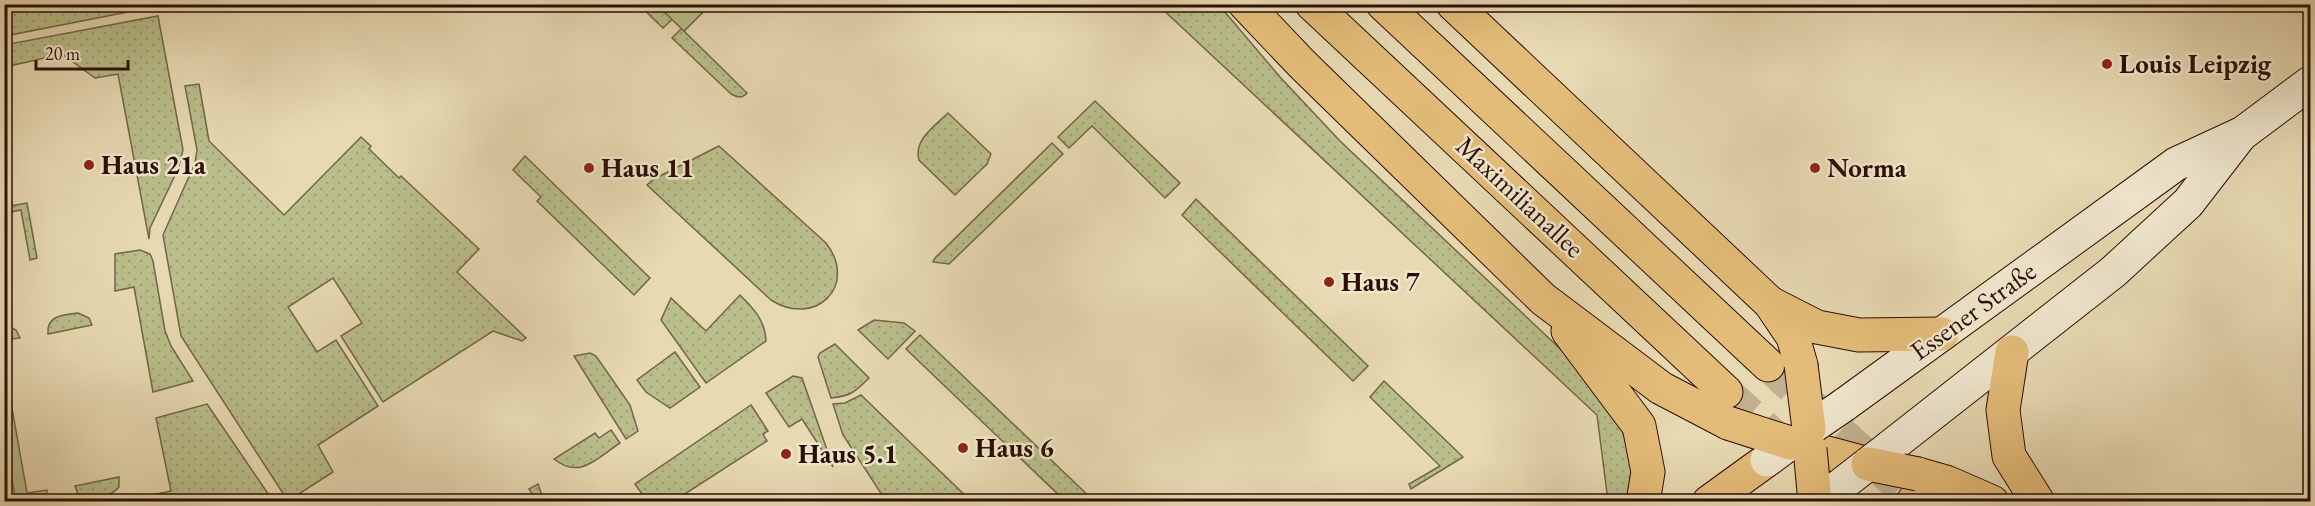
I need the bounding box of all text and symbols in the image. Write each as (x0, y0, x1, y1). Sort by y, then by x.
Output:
scale bar (36, 33, 128, 71)
text: 20 m (45, 42, 80, 65)
place label: Louis Leipzig (2119, 46, 2272, 81)
marker: Louis Leipzig (2100, 57, 2114, 71)
street label: Maximilianallee (1449, 128, 1592, 265)
place label: Haus 21a (101, 147, 206, 182)
place label: Haus 11 (601, 150, 694, 185)
place label: Norma (1827, 150, 1907, 185)
marker: Haus 21a (82, 158, 96, 172)
marker: Haus 11 (582, 161, 596, 175)
marker: Norma (1808, 161, 1822, 175)
street label: Essener Straße (1903, 253, 2043, 368)
place label: Haus 7 (1341, 264, 1420, 299)
marker: Haus 7 (1322, 275, 1336, 289)
place label: Haus 6 (975, 430, 1054, 465)
place label: Haus 5.1 (798, 436, 898, 471)
marker: Haus 6 (956, 441, 970, 455)
marker: Haus 5.1 (779, 447, 793, 461)

